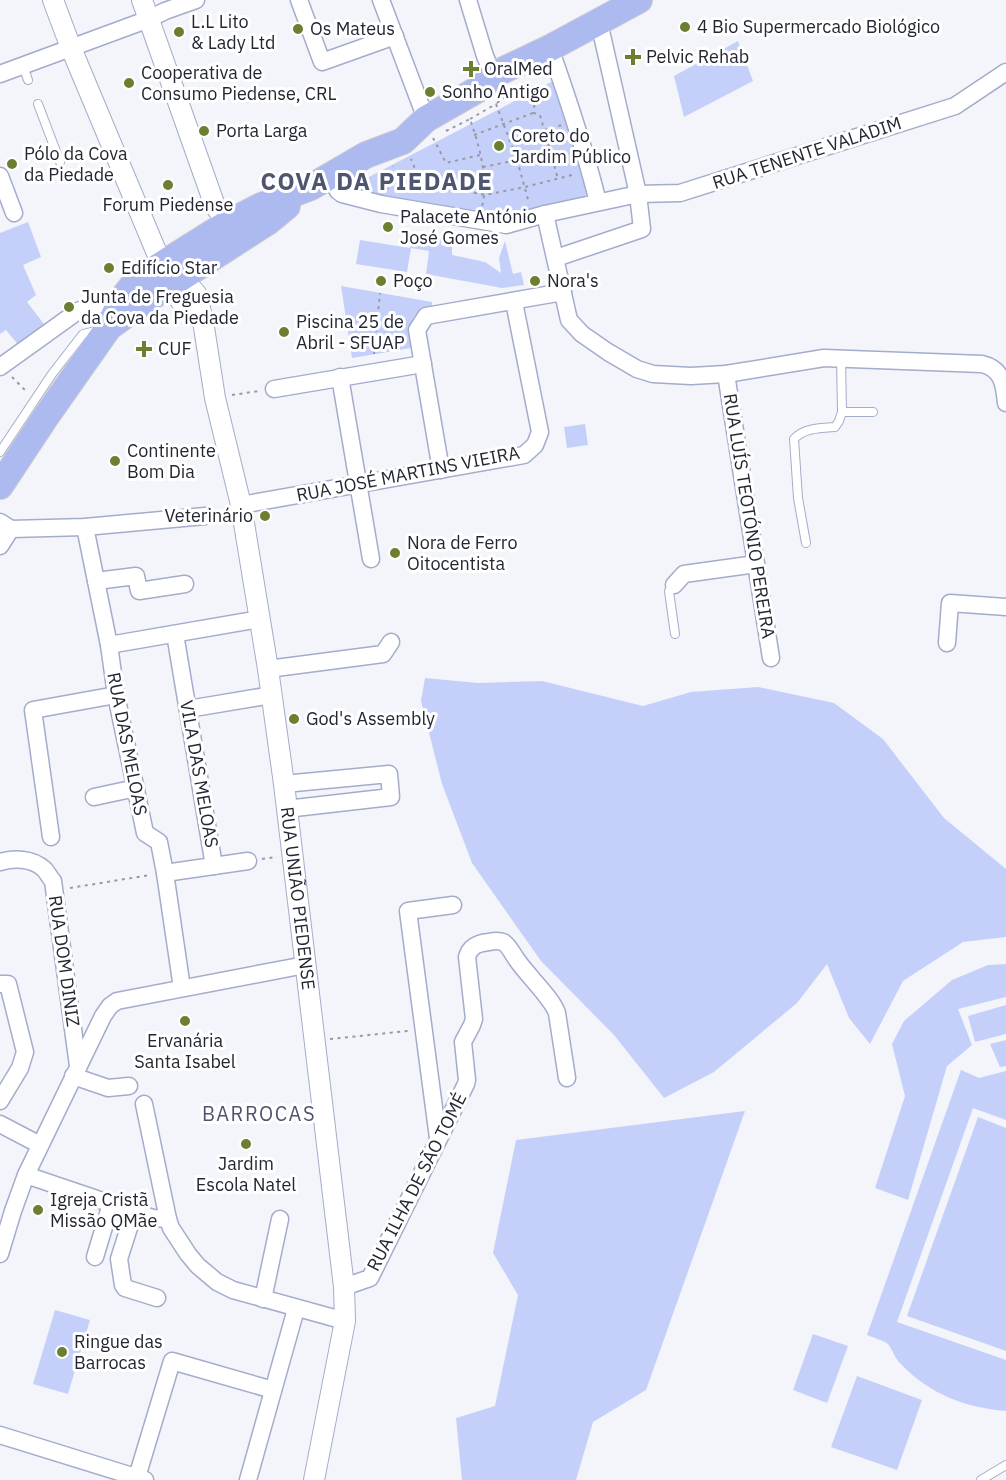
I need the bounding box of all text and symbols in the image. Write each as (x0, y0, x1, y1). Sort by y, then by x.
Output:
place label: L.L Lito & Lady Ltd (191, 10, 276, 54)
place label: 4 Bio Supermercado Biológico (697, 15, 940, 38)
place label: Os Mateus (310, 17, 395, 40)
marker: 4 Bio Supermercado Biológico (678, 20, 692, 34)
marker: Os Mateus (291, 22, 305, 36)
marker: L.L Lito & Lady Ltd (172, 25, 186, 39)
place label: Pelvic Rehab (646, 45, 749, 68)
marker: Pelvic Rehab (624, 48, 642, 66)
place label: OralMed (484, 57, 553, 80)
marker: OralMed (462, 60, 480, 78)
place label: Cooperativa de Consumo Piedense, CRL (141, 61, 337, 105)
marker: Cooperativa de Consumo Piedense, CRL (122, 76, 136, 90)
place label: Sonho Antigo (442, 80, 549, 103)
marker: Sonho Antigo (423, 85, 437, 99)
street label: RUA TENENTE VALADIM (709, 111, 904, 194)
place label: Porta Larga (216, 119, 308, 142)
marker: Porta Larga (197, 124, 211, 138)
place label: Coreto do Jardim Público (511, 124, 631, 168)
marker: Coreto do Jardim Público (492, 139, 506, 153)
place label: Pólo da Cova da Piedade (24, 142, 128, 186)
marker: Pólo da Cova da Piedade (5, 157, 19, 171)
district label: COVA DA PIEDADE (261, 165, 493, 197)
marker: Forum Piedense (161, 178, 175, 192)
place label: Forum Piedense (103, 193, 234, 216)
place label: Palacete António José Gomes (400, 205, 537, 249)
marker: Palacete António José Gomes (381, 220, 395, 234)
place label: Edifício Star (121, 256, 218, 279)
marker: Edifício Star (102, 261, 116, 275)
place label: Poço (393, 269, 433, 292)
place label: Nora's (547, 269, 599, 292)
marker: Poço (374, 274, 388, 288)
marker: Nora's (528, 274, 542, 288)
place label: Junta de Freguesia da Cova da Piedade (81, 285, 239, 329)
marker: Junta de Freguesia da Cova da Piedade (62, 300, 76, 314)
place label: Piscina 25 de Abril - SFUAP (296, 310, 405, 354)
marker: Piscina 25 de Abril - SFUAP (277, 325, 291, 339)
place label: CUF (158, 337, 191, 360)
marker: CUF (135, 340, 153, 358)
street label: RUA LUÍS TEOTÓNIO PEREIRA (719, 392, 780, 641)
place label: Continente Bom Dia (127, 439, 216, 483)
street label: RUA JOSÉ MARTINS VIEIRA (294, 440, 522, 506)
marker: Continente Bom Dia (108, 454, 122, 468)
place label: Veterinário (164, 504, 253, 527)
marker: Veterinário (258, 509, 272, 523)
place label: Nora de Ferro Oitocentista (407, 531, 517, 575)
marker: Nora de Ferro Oitocentista (388, 546, 402, 560)
street label: RUA DAS MELOAS (102, 670, 153, 817)
street label: VILA DAS MELOAS (175, 698, 224, 850)
place label: God's Assembly (306, 707, 435, 730)
marker: God's Assembly (287, 712, 301, 726)
street label: RUA UNIÃO PIEDENSE (276, 805, 320, 991)
street label: RUA DOM DINIZ (44, 894, 85, 1028)
marker: Ervanária Santa Isabel (178, 1014, 192, 1028)
place label: Ervanária Santa Isabel (134, 1029, 236, 1073)
street label: RUA ILHA DE SÃO TOMÉ (362, 1089, 472, 1275)
district label: BARROCAS (202, 1100, 316, 1127)
marker: Jardim Escola Natel (239, 1137, 253, 1151)
place label: Jardim Escola Natel (196, 1152, 296, 1196)
place label: Igreja Cristã Missão QMãe (50, 1188, 157, 1232)
marker: Igreja Cristã Missão QMãe (31, 1203, 45, 1217)
place label: Ringue das Barrocas (74, 1330, 163, 1374)
marker: Ringue das Barrocas (55, 1345, 69, 1359)

